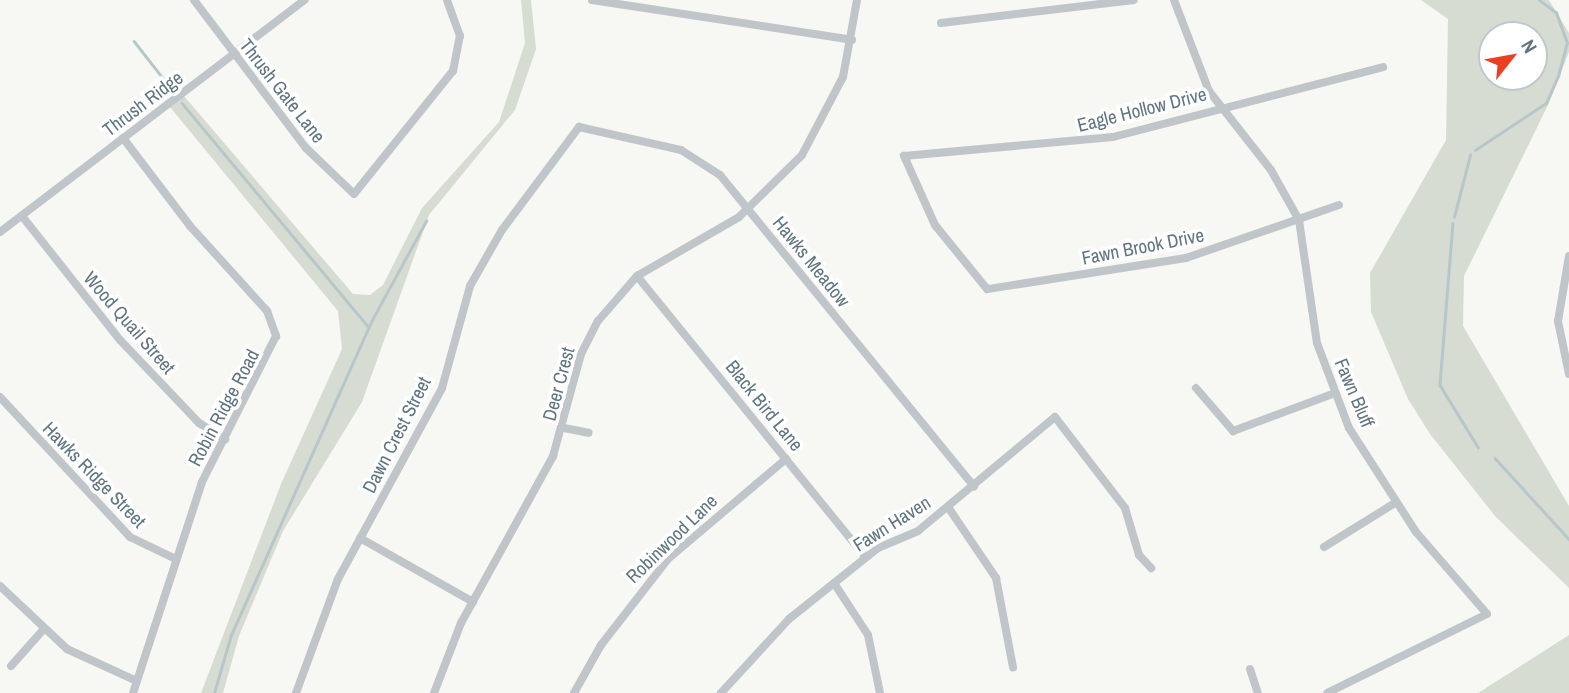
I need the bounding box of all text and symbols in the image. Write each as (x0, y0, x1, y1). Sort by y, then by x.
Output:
north arrow (1478, 21, 1548, 91)
street label: Thrush Gate Lane (234, 34, 330, 148)
text: N (1515, 35, 1543, 58)
street label: Thrush Ridge (98, 66, 188, 142)
street label: Eagle Hollow Drive (1075, 83, 1209, 137)
street label: Hawks Meadow (768, 212, 854, 312)
street label: Fawn Brook Drive (1080, 224, 1206, 270)
street label: Wood Quail Street (78, 267, 180, 379)
street label: Deer Crest (538, 345, 580, 423)
street label: Robin Ridge Road (184, 346, 264, 470)
street label: Fawn Bluff (1329, 355, 1379, 431)
street label: Black Bird Lane (721, 356, 807, 456)
street label: Dawn Crest Street (358, 373, 436, 497)
street label: Hawks Ridge Street (38, 417, 150, 533)
street label: Robinwood Lane (622, 490, 722, 588)
street label: Fawn Haven (849, 491, 935, 557)

